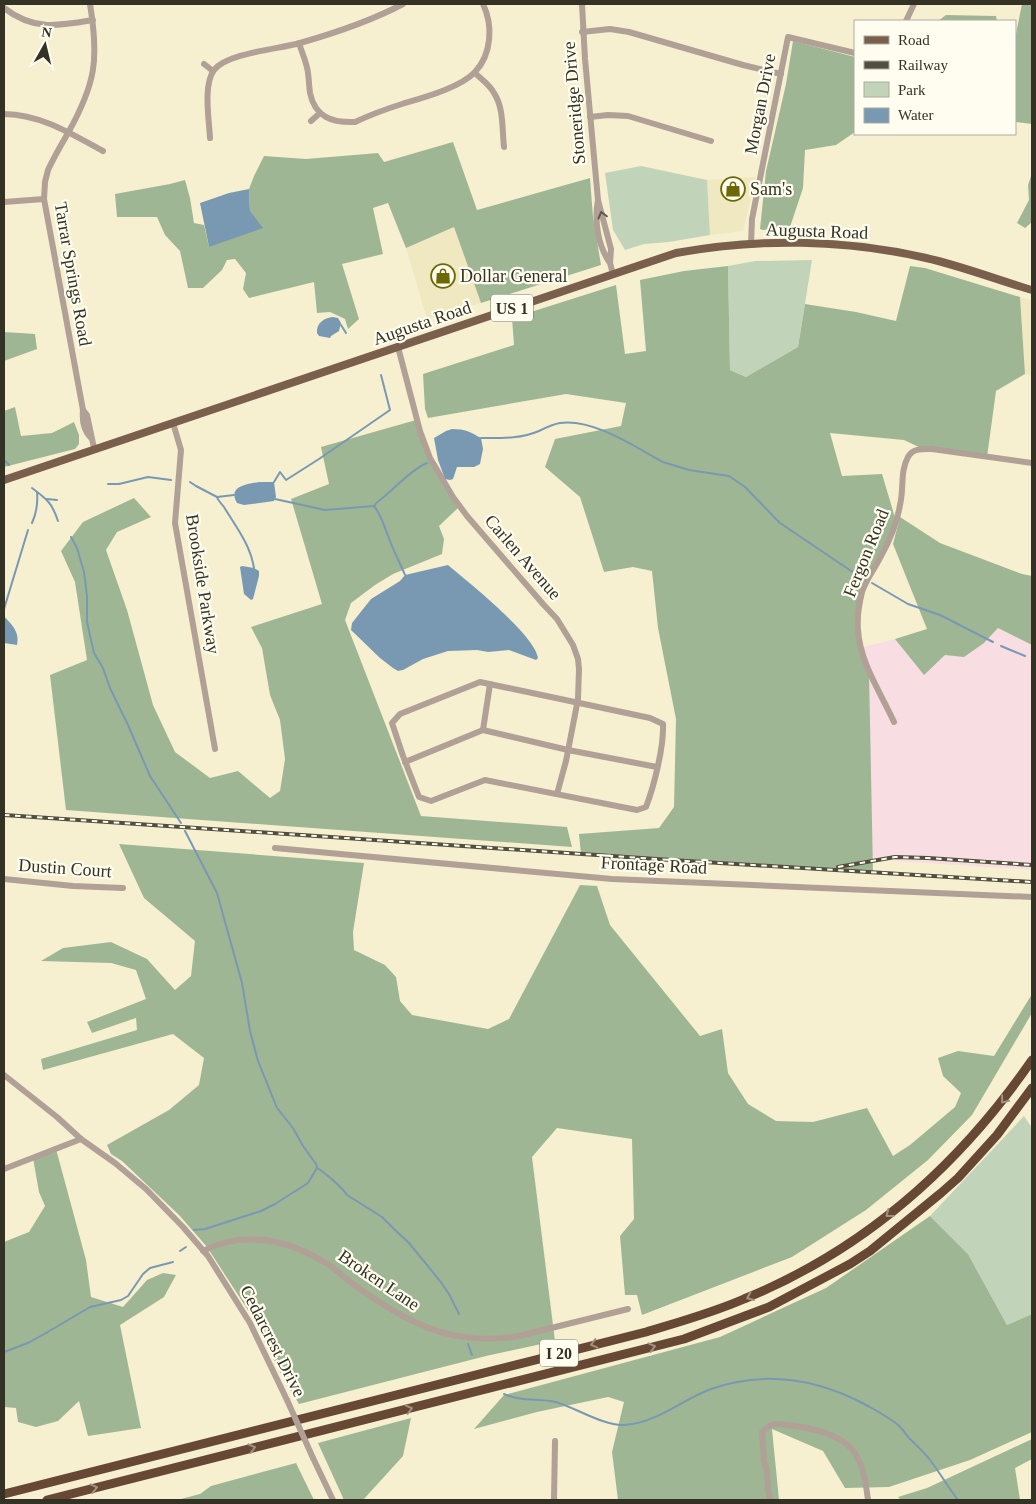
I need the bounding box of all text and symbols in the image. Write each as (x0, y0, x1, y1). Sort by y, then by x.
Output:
north arrow (20, 20, 70, 70)
legend (854, 20, 1016, 135)
text: N (41, 24, 53, 41)
text: Road (898, 32, 930, 48)
street label: Stoneridge Drive (559, 41, 589, 165)
street label: Morgan Drive (740, 52, 780, 156)
text: Railway (898, 57, 948, 73)
text: Park (898, 82, 926, 98)
text: Water (898, 107, 933, 123)
shop icon: Sam's (720, 176, 746, 202)
place label: Sam's (750, 179, 792, 199)
street label: Tarrar Springs Road (51, 201, 95, 347)
one-way arrow (598, 212, 608, 220)
street label: Augusta Road (765, 219, 869, 243)
shop icon: Dollar General (430, 263, 456, 289)
place label: Dollar General (460, 266, 567, 286)
road number: US 1 (491, 294, 533, 322)
street label: Augusta Road (370, 297, 474, 349)
street label: Fergon Road (839, 506, 893, 600)
street label: Carlen Avenue (481, 510, 565, 604)
street label: Brookside Parkway (182, 513, 224, 655)
street label: Frontage Road (600, 852, 708, 878)
street label: Dustin Court (18, 855, 112, 881)
one-way arrow (1001, 1094, 1009, 1103)
one-way arrow (886, 1209, 895, 1217)
street label: Broken Lane (335, 1246, 423, 1314)
street label: Cedarcrest Drive (236, 1282, 310, 1400)
one-way arrow (746, 1290, 755, 1301)
one-way arrow (591, 1339, 599, 1349)
road number: I 20 (540, 1340, 578, 1366)
one-way arrow (647, 1342, 656, 1353)
one-way arrow (405, 1404, 413, 1414)
one-way arrow (247, 1444, 255, 1454)
one-way arrow (90, 1483, 99, 1494)

